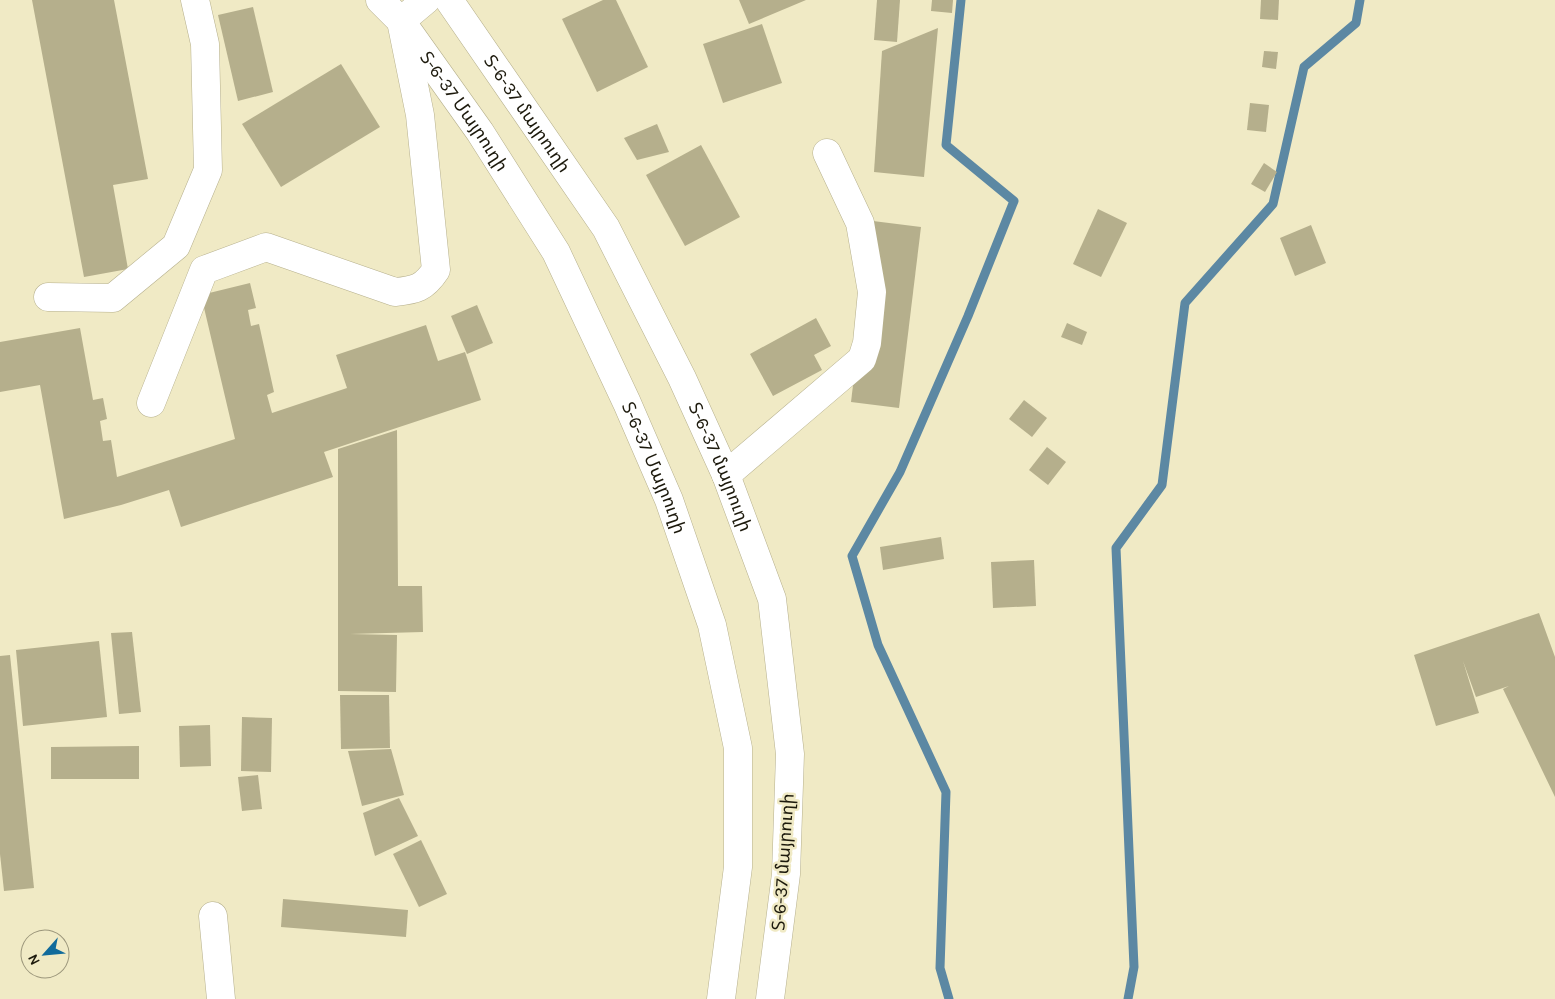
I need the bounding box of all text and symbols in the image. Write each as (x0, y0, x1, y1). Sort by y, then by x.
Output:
street label: Տ-6-37 Մայրուղի (415, 47, 513, 175)
street label: Տ-6-37 մայրուղի (479, 51, 575, 177)
street label: Տ-6-37 Մայրուղի (617, 398, 691, 537)
street label: Տ-6-37 մայրուղի (684, 399, 757, 534)
street label: Տ-6-37 մայրուղի (767, 793, 799, 931)
north arrow (20, 929, 70, 979)
text: N (24, 951, 44, 968)

